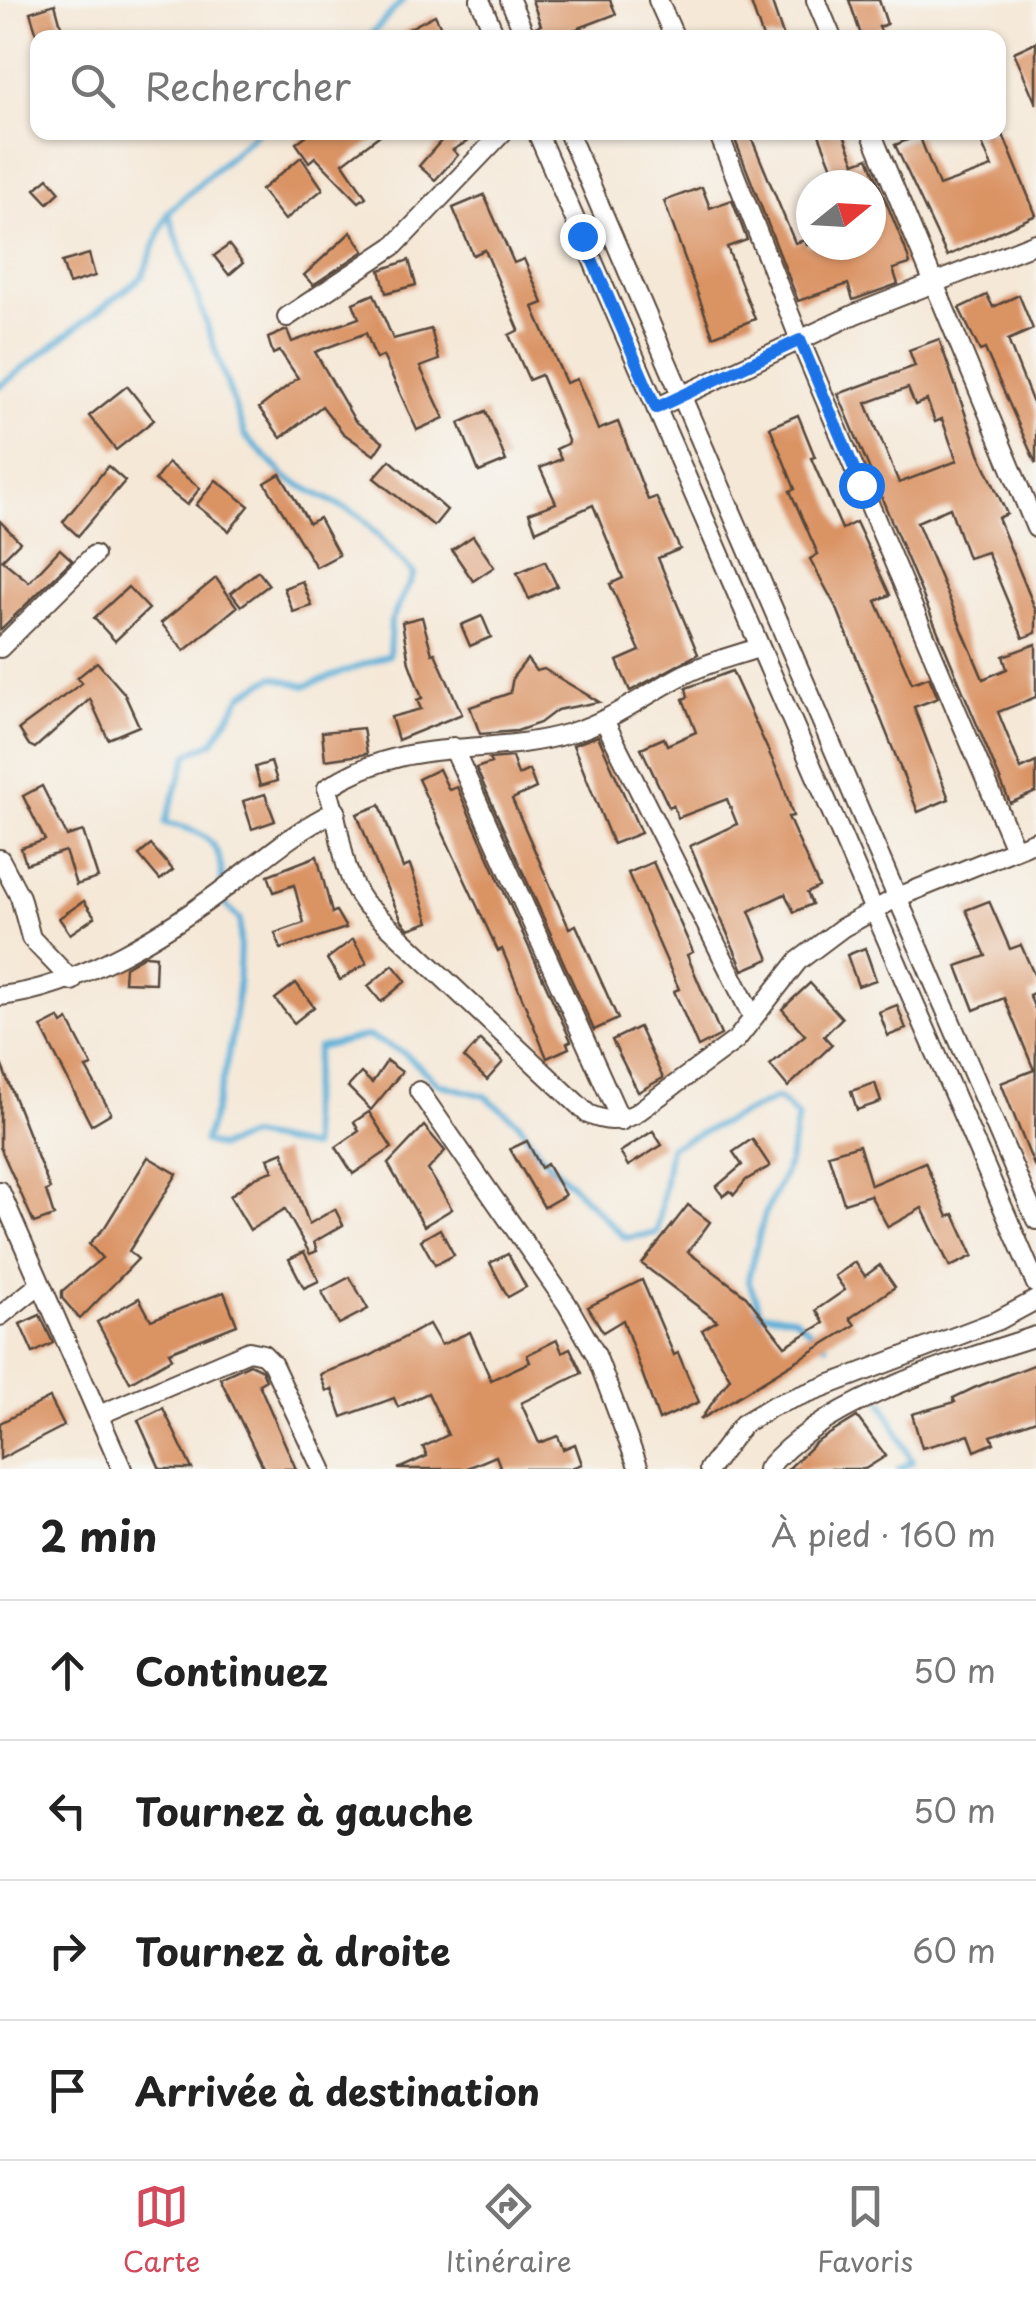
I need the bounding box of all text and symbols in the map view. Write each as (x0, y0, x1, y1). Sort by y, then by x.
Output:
search box (30, 30, 1006, 140)
text: Rechercher (145, 57, 351, 114)
icon: search (65, 58, 120, 113)
north arrow (796, 170, 886, 260)
route end (560, 214, 606, 260)
route start (839, 463, 885, 509)
text: 2 min (40, 1503, 157, 1566)
text: À pied · 160 m (771, 1510, 996, 1558)
text: Continuez (135, 1642, 328, 1699)
icon: ahead (40, 1643, 95, 1698)
text: 50 m (913, 1646, 996, 1694)
text: Tournez à gauche (135, 1782, 473, 1839)
icon: left (40, 1783, 95, 1838)
text: 50 m (913, 1786, 996, 1834)
text: Tournez à droite (135, 1922, 451, 1979)
icon: right (40, 1923, 95, 1978)
text: 60 m (912, 1926, 996, 1974)
text: Arrivée à destination (135, 2062, 540, 2119)
icon: arrive (40, 2063, 95, 2118)
tab: Carte (123, 2179, 200, 2282)
tab: Itinéraire (446, 2179, 572, 2282)
tab: Favoris (817, 2179, 913, 2282)

